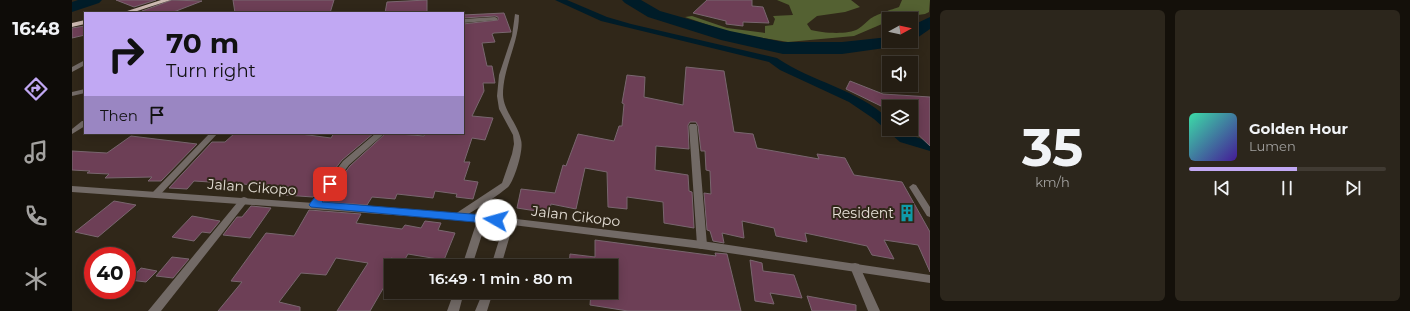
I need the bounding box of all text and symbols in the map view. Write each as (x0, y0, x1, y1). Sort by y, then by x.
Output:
north arrow (882, 12, 918, 48)
map controls (882, 12, 918, 136)
text: 16:48 (12, 18, 60, 40)
text: 70 m (166, 26, 239, 60)
icon: right (100, 28, 152, 80)
button: sound (882, 56, 918, 92)
text: Turn right (166, 60, 256, 82)
icon: directions (22, 75, 50, 103)
button: layers (882, 100, 918, 136)
icon: arrive (146, 104, 168, 126)
text: Then (100, 106, 138, 125)
text: 35 (1022, 116, 1083, 179)
text: Golden Hour (1249, 119, 1348, 138)
icon: music (22, 138, 50, 166)
text: Lumen (1249, 138, 1296, 154)
pin (313, 167, 347, 201)
icon: arrive (319, 173, 341, 195)
text: km/h (1035, 174, 1070, 190)
street label: Jalan Cikopo (206, 175, 297, 199)
icon: previous (1211, 177, 1233, 199)
icon: pause (1276, 177, 1298, 199)
icon: next (1342, 177, 1364, 199)
position arrow (475, 199, 517, 241)
icon: phone (22, 202, 50, 230)
street label: Jalan Cikopo (530, 202, 622, 230)
building icon: Resident (897, 203, 917, 223)
place label: Resident (832, 204, 894, 222)
speed limit sign: 40 (84, 247, 136, 299)
icon: climate (22, 265, 50, 293)
text: 16:49 · 1 min · 80 m (429, 269, 573, 288)

